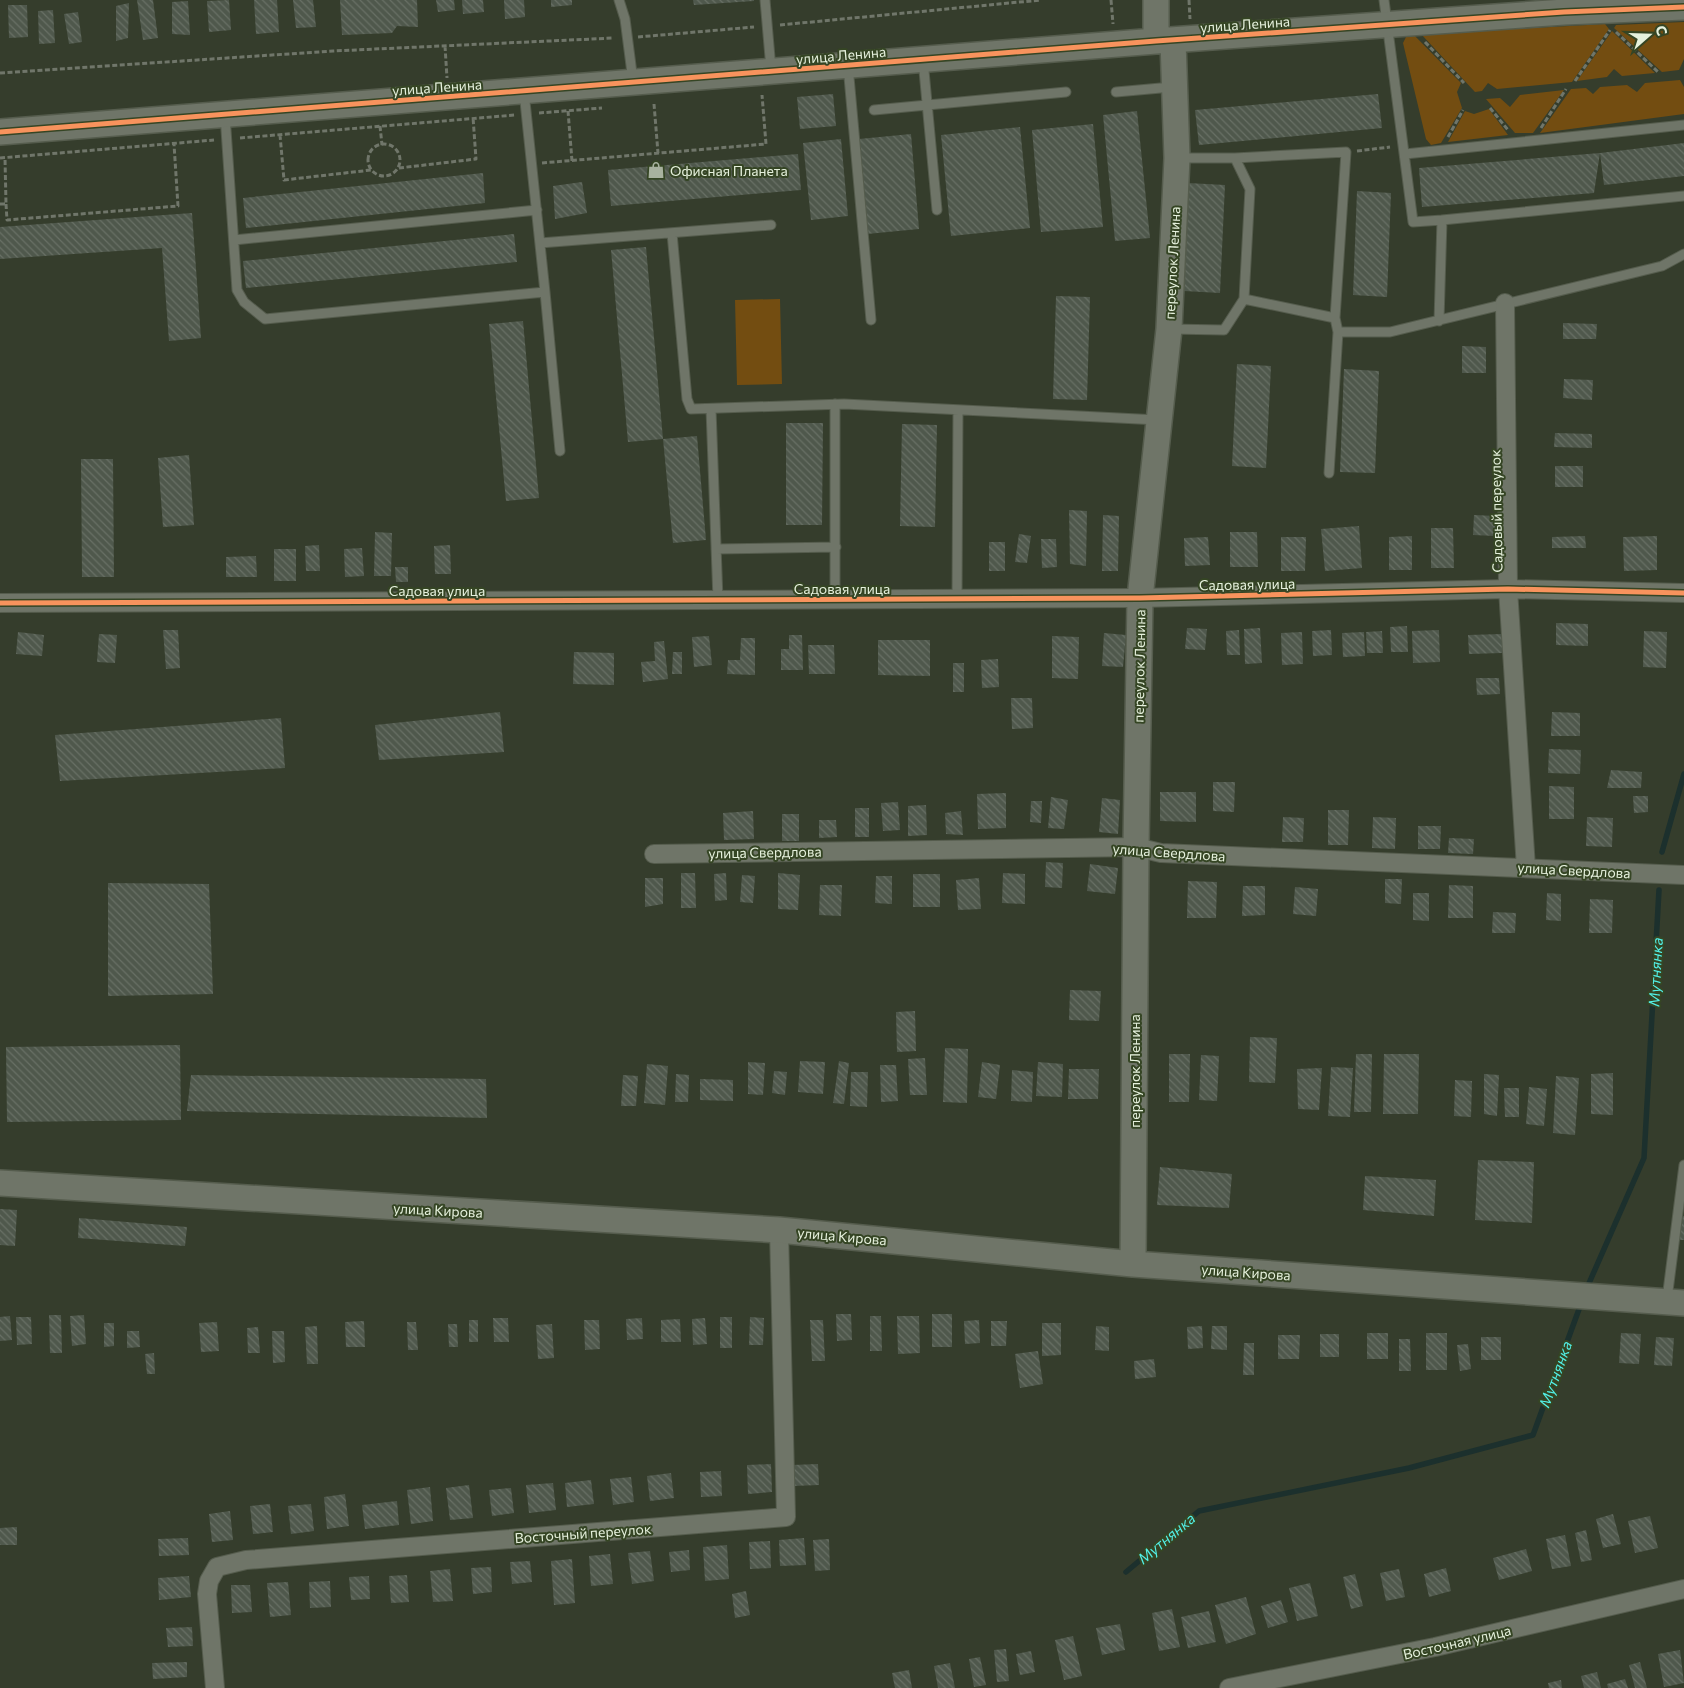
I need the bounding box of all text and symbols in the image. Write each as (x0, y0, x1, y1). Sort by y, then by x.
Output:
north arrow (1624, 10, 1674, 60)
street label: улица Ленина (1199, 12, 1291, 36)
text: С (1652, 23, 1671, 38)
street label: улица Ленина (795, 43, 887, 67)
street label: улица Ленина (391, 75, 483, 99)
shop icon: Офисная Планета (646, 160, 666, 180)
place label: Офисная Планета (670, 162, 788, 179)
street label: переулок Ленина (1161, 206, 1183, 320)
street label: Садовый переулок (1486, 449, 1506, 573)
street label: Садовая улица (1199, 575, 1295, 593)
street label: Садовая улица (794, 580, 890, 597)
street label: Садовая улица (389, 582, 485, 599)
street label: переулок Ленина (1130, 609, 1148, 723)
street label: улица Свердлова (1112, 840, 1226, 864)
street label: улица Свердлова (708, 843, 822, 861)
street label: улица Свердлова (1517, 859, 1631, 881)
water label: Мутнянка (1644, 937, 1666, 1007)
street label: переулок Ленина (1126, 1014, 1143, 1128)
street label: улица Кирова (393, 1199, 483, 1221)
street label: улица Кирова (797, 1224, 887, 1248)
street label: улица Кирова (1201, 1260, 1291, 1284)
water label: Мутнянка (1535, 1338, 1575, 1410)
water label: Мутнянка (1134, 1509, 1199, 1567)
street label: Восточный переулок (514, 1520, 652, 1546)
street label: Восточная улица (1401, 1621, 1513, 1663)

